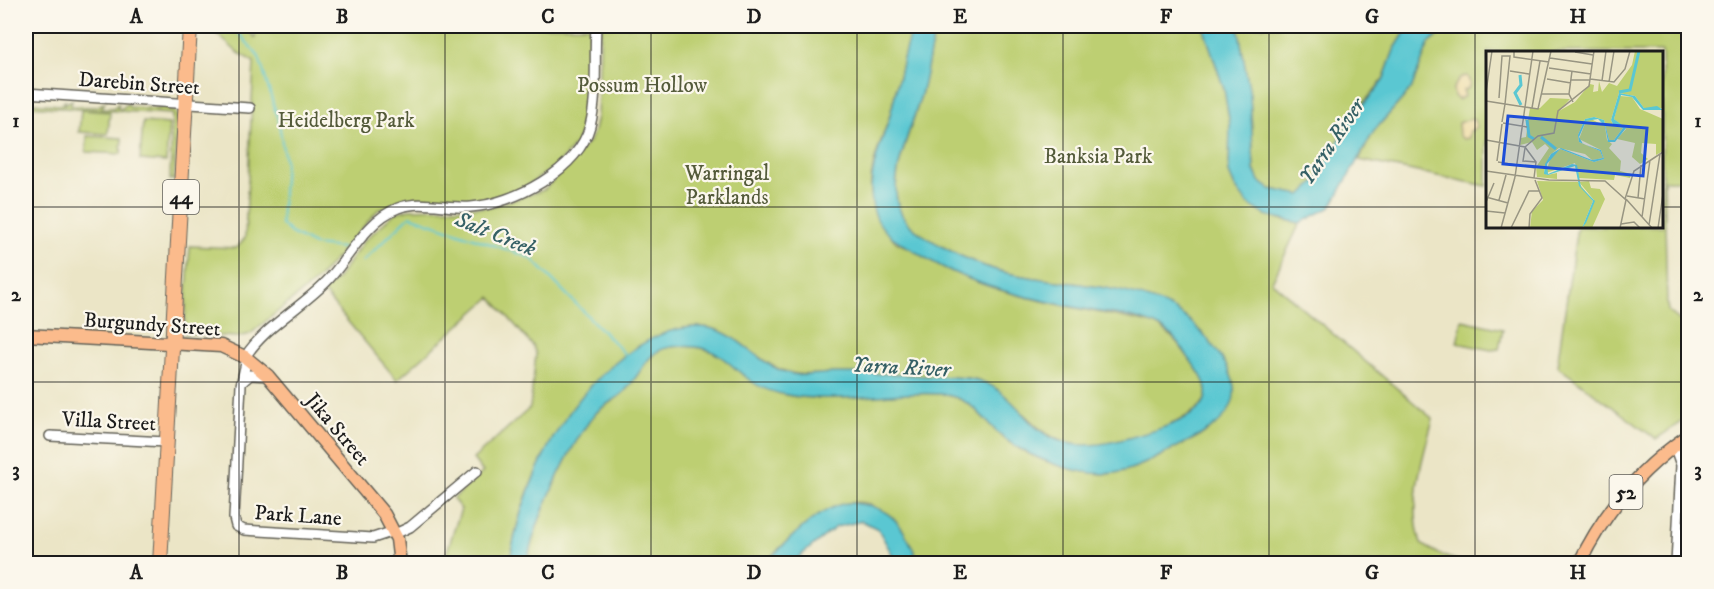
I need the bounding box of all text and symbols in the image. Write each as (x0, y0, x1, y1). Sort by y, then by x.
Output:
text: A (129, 5, 144, 30)
text: B (336, 5, 348, 30)
text: C (541, 5, 555, 30)
text: D (747, 5, 762, 30)
text: E (953, 5, 967, 30)
text: F (1160, 5, 1173, 30)
text: G (1365, 5, 1379, 30)
text: H (1570, 5, 1587, 30)
inset map (1486, 51, 1663, 228)
street label: Darebin Street (77, 67, 201, 101)
park label: Possum Hollow (577, 73, 708, 99)
water label: Yarra River (1294, 92, 1372, 190)
park label: Heidelberg Park (277, 108, 415, 134)
text: 1 (12, 109, 20, 134)
text: 1 (1694, 109, 1702, 134)
park label: Banksia Park (1044, 144, 1153, 170)
park label: Warringal Parklands (684, 161, 770, 211)
road number: 44 (163, 180, 199, 214)
water label: Salt Creek (450, 206, 540, 263)
text: 2 (11, 283, 22, 308)
text: 2 (1693, 283, 1704, 308)
street label: Burgundy Street (83, 307, 221, 343)
water label: Yarra River (851, 351, 953, 384)
street label: Jika Street (298, 386, 375, 471)
street label: Villa Street (60, 406, 157, 437)
text: 3 (12, 458, 20, 483)
text: 3 (1694, 458, 1702, 483)
road number: 52 (1610, 475, 1642, 509)
street label: Park Lane (253, 500, 343, 532)
text: A (129, 561, 144, 586)
text: B (336, 561, 348, 586)
text: C (541, 561, 555, 586)
text: D (747, 561, 762, 586)
text: E (953, 561, 967, 586)
text: F (1160, 561, 1173, 586)
text: G (1365, 561, 1379, 586)
text: H (1570, 561, 1587, 586)

